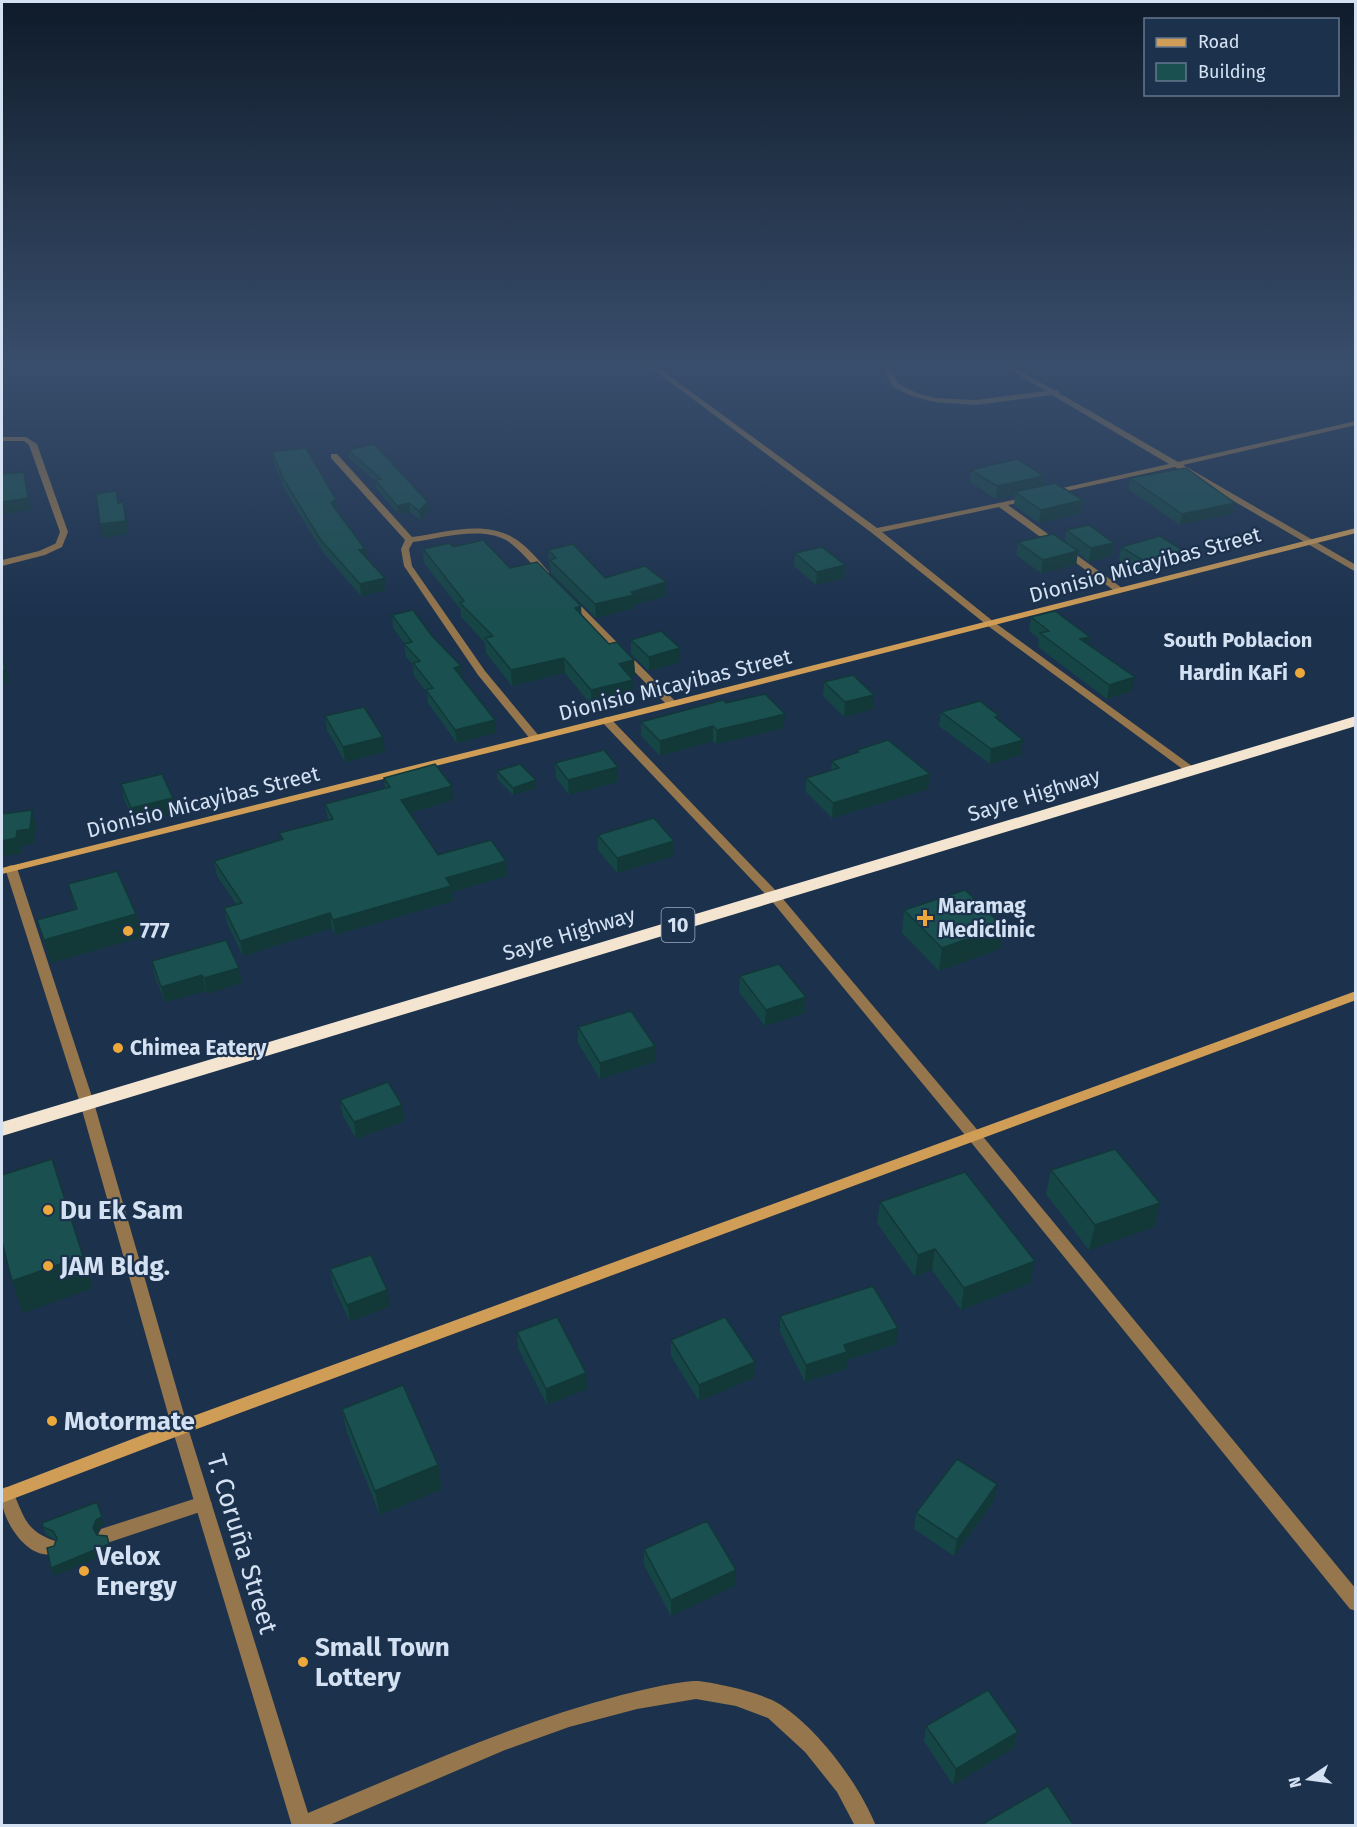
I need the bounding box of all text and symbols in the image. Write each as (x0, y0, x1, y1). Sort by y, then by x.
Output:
legend (1144, 18, 1339, 96)
text: Road (1198, 31, 1240, 53)
text: Building (1198, 61, 1266, 83)
street label: Dionisio Micayibas Street (1026, 521, 1264, 608)
district label: South Poblacion (1164, 628, 1312, 652)
street label: Dionisio Micayibas Street (556, 643, 794, 726)
place label: Hardin KaFi (1179, 660, 1288, 686)
marker: Hardin KaFi (1293, 666, 1307, 680)
street label: Dionisio Micayibas Street (84, 760, 322, 843)
street label: Sayre Highway (965, 762, 1104, 827)
place label: Maramag Mediclinic (938, 893, 1035, 943)
street label: Sayre Highway (500, 901, 639, 966)
road number: 10 (662, 908, 694, 942)
marker: Maramag Mediclinic (916, 909, 934, 927)
place label: 777 (140, 918, 170, 944)
marker: 777 (121, 924, 135, 938)
place label: Chimea Eatery (130, 1035, 267, 1061)
marker: Chimea Eatery (111, 1041, 125, 1055)
place label: Du Ek Sam (60, 1195, 183, 1226)
marker: Du Ek Sam (41, 1203, 55, 1217)
place label: JAM Bldg. (59, 1251, 170, 1282)
marker: JAM Bldg. (41, 1259, 55, 1273)
place label: Motormate (64, 1406, 195, 1437)
marker: Motormate (45, 1414, 59, 1428)
street label: T. Coruña Street (200, 1450, 284, 1638)
place label: Velox Energy (95, 1541, 177, 1602)
marker: Velox Energy (77, 1564, 91, 1578)
place label: Small Town Lottery (315, 1632, 450, 1693)
marker: Small Town Lottery (296, 1655, 310, 1669)
north arrow (1279, 1749, 1339, 1809)
text: N (1284, 1775, 1305, 1790)

